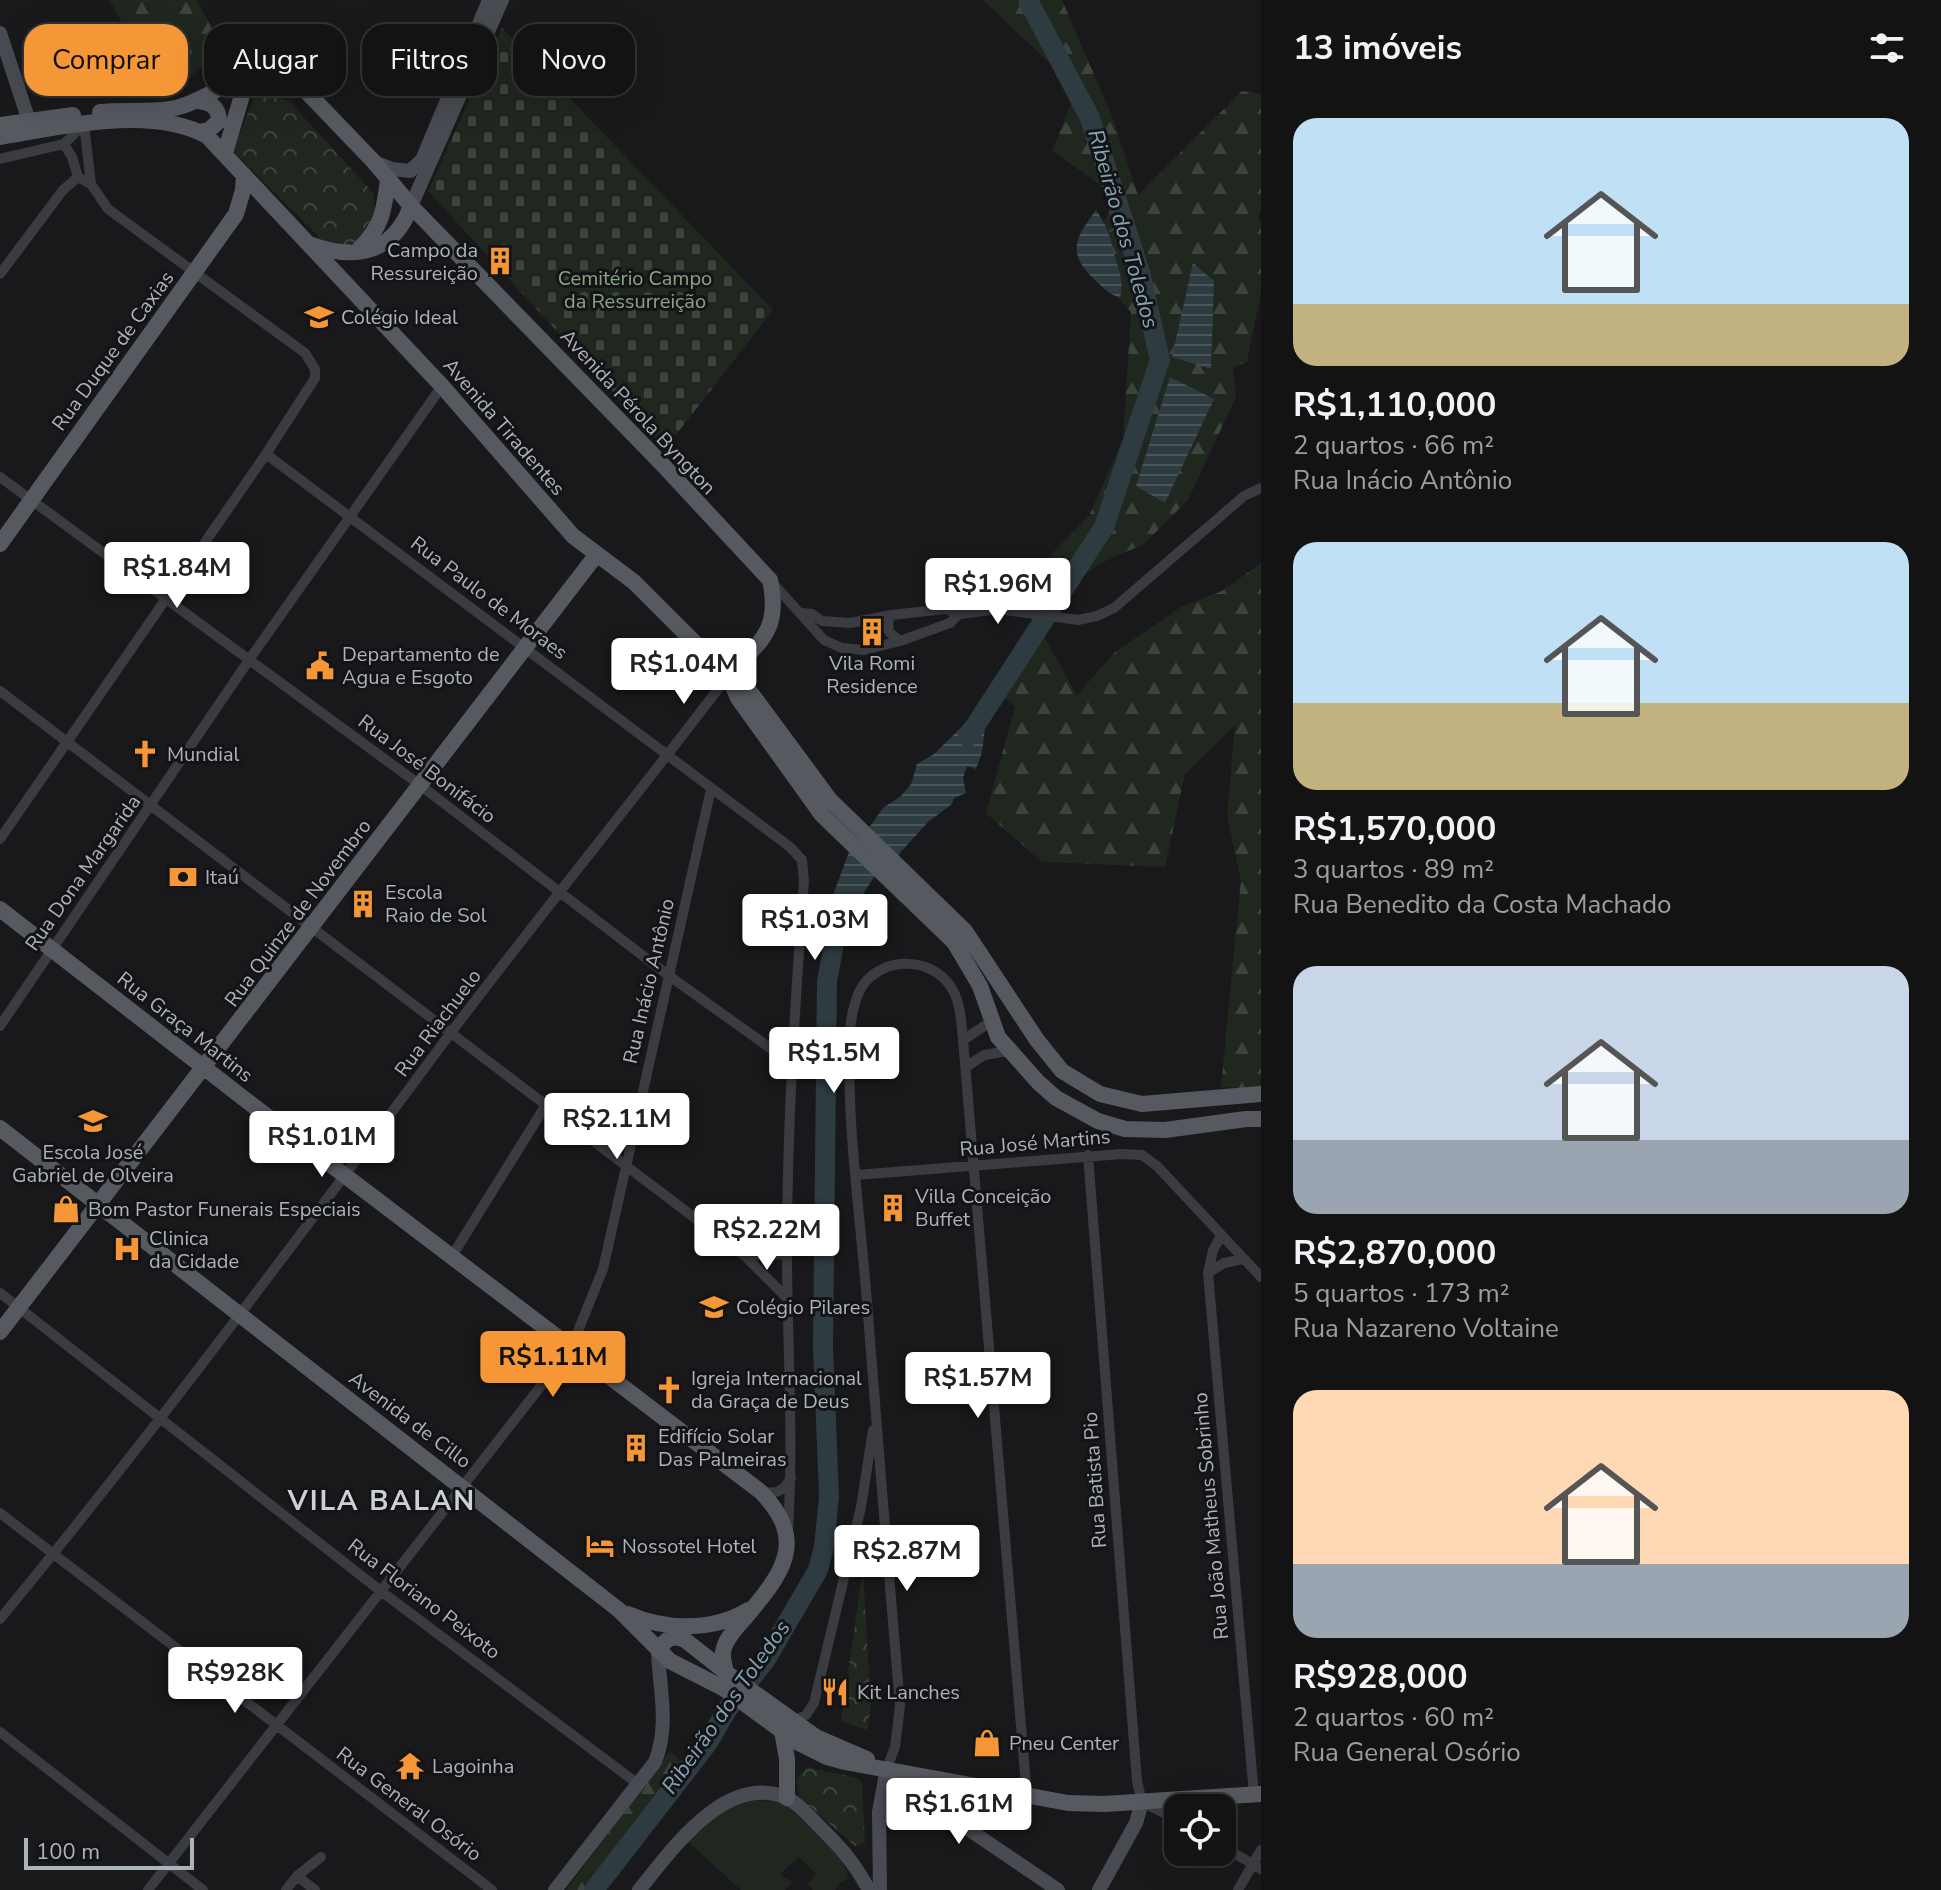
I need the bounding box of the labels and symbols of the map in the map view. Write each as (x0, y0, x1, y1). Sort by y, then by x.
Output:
water label: Ribeirão dos Toledos (1080, 126, 1166, 332)
place label: Campo da Ressureição (371, 237, 478, 287)
building icon: Campo da Ressureição (485, 246, 515, 276)
park label: Cemitério Campo da Ressurreição (558, 265, 712, 315)
street label: Rua Duque de Caxias (46, 266, 180, 436)
school or university icon: Colégio Ideal (304, 302, 334, 332)
place label: Colégio Ideal (341, 304, 458, 331)
street label: Avenida Pérola Byngton (554, 323, 722, 501)
street label: Avenida Tiradentes (437, 353, 571, 501)
street label: Rua Paulo de Moraes (405, 530, 573, 666)
pin: R$1.84M (103, 542, 251, 610)
pin: R$1.96M (924, 558, 1072, 626)
building icon: Vila Romi Residence (857, 617, 887, 647)
pin: R$1.04M (610, 638, 758, 706)
place label: Departamento de Agua e Esgoto (342, 641, 500, 691)
place label: Vila Romi Residence (826, 650, 918, 700)
public building icon: Departamento de Agua e Esgoto (305, 651, 335, 681)
street label: Rua José Bonifácio (353, 708, 501, 830)
church icon: Mundial (130, 739, 160, 769)
place label: Mundial (167, 741, 240, 768)
street label: Rua Dona Margarida (19, 790, 147, 956)
street label: Rua Quinze de Novembro (218, 814, 378, 1012)
bank icon: Itaú (168, 862, 198, 892)
place label: Itaú (205, 864, 239, 891)
place label: Escola Raio de Sol (385, 879, 487, 929)
building icon: Escola Raio de Sol (348, 889, 378, 919)
pin: R$1.03M (741, 894, 889, 962)
street label: Rua Inácio Antônio (617, 896, 681, 1066)
street label: Rua Riachuelo (389, 964, 487, 1082)
street label: Rua Graça Martins (111, 965, 259, 1089)
pin: R$1.5M (769, 1027, 899, 1095)
pin: R$2.11M (543, 1093, 691, 1161)
school or university icon: Escola José Gabriel de Olveira (78, 1106, 108, 1136)
pin: R$1.01M (248, 1111, 396, 1179)
street label: Rua José Martins (958, 1123, 1112, 1163)
place label: Escola José Gabriel de Olveira (12, 1139, 174, 1189)
place label: Villa Conceição Buffet (914, 1183, 1051, 1233)
building icon: Villa Conceição Buffet (878, 1193, 908, 1223)
shop icon: Bom Pastor Funerais Especiais (51, 1194, 81, 1224)
place label: Bom Pastor Funerais Especiais (88, 1196, 361, 1223)
pin: R$2.22M (693, 1204, 841, 1272)
place label: Clinica da Cidade (149, 1225, 239, 1275)
hospital icon: Clinica da Cidade (112, 1234, 142, 1264)
school or university icon: Colégio Pilares (699, 1292, 729, 1322)
place label: Colégio Pilares (736, 1294, 870, 1321)
pin: R$1.11M (479, 1331, 627, 1399)
pin: R$1.57M (904, 1352, 1052, 1420)
street label: Avenida de Cillo (343, 1365, 477, 1475)
place label: Igreja Internacional da Graça de Deus (691, 1365, 862, 1415)
church icon: Igreja Internacional da Graça de Deus (654, 1375, 684, 1405)
street label: Rua João Matheus Sobrinho (1187, 1391, 1235, 1641)
street label: Rua Batista Pio (1077, 1411, 1113, 1549)
place label: Edifício Solar Das Palmeiras (658, 1423, 787, 1473)
building icon: Edifício Solar Das Palmeiras (621, 1433, 651, 1463)
district label: VILA BALAN (287, 1482, 476, 1520)
pin: R$2.87M (833, 1525, 981, 1593)
hotel icon: Nossotel Hotel (585, 1531, 615, 1561)
street label: Rua Floriano Peixoto (342, 1533, 506, 1665)
place label: Nossotel Hotel (622, 1533, 757, 1560)
water label: Ribeirão dos Toledos (655, 1614, 797, 1800)
pin: R$928K (170, 1647, 300, 1715)
restaurant icon: Kit Lanches (820, 1677, 850, 1707)
place label: Kit Lanches (857, 1679, 960, 1706)
shop icon: Pneu Center (972, 1728, 1002, 1758)
place label: Pneu Center (1009, 1730, 1119, 1757)
street label: Rua General Osório (331, 1740, 487, 1868)
temple icon: Lagoinha (395, 1751, 425, 1781)
place label: Lagoinha (432, 1753, 514, 1780)
pin: R$1.61M (885, 1778, 1033, 1846)
scale bar (24, 1834, 194, 1870)

